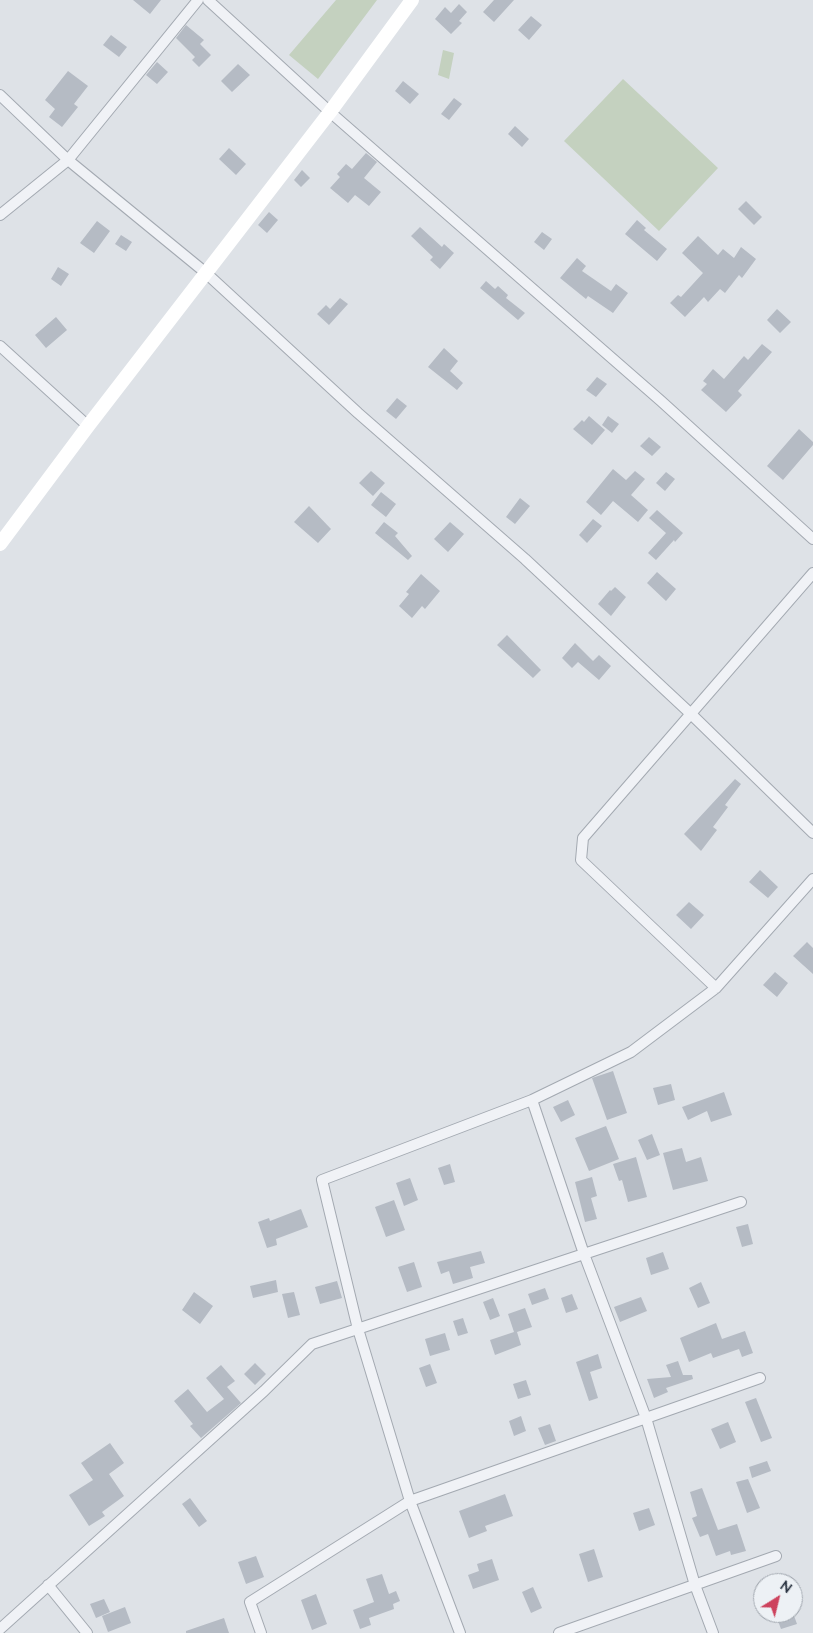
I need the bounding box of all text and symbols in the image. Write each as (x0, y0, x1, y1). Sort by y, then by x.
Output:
north arrow (753, 1573, 803, 1623)
text: N (777, 1576, 796, 1597)

